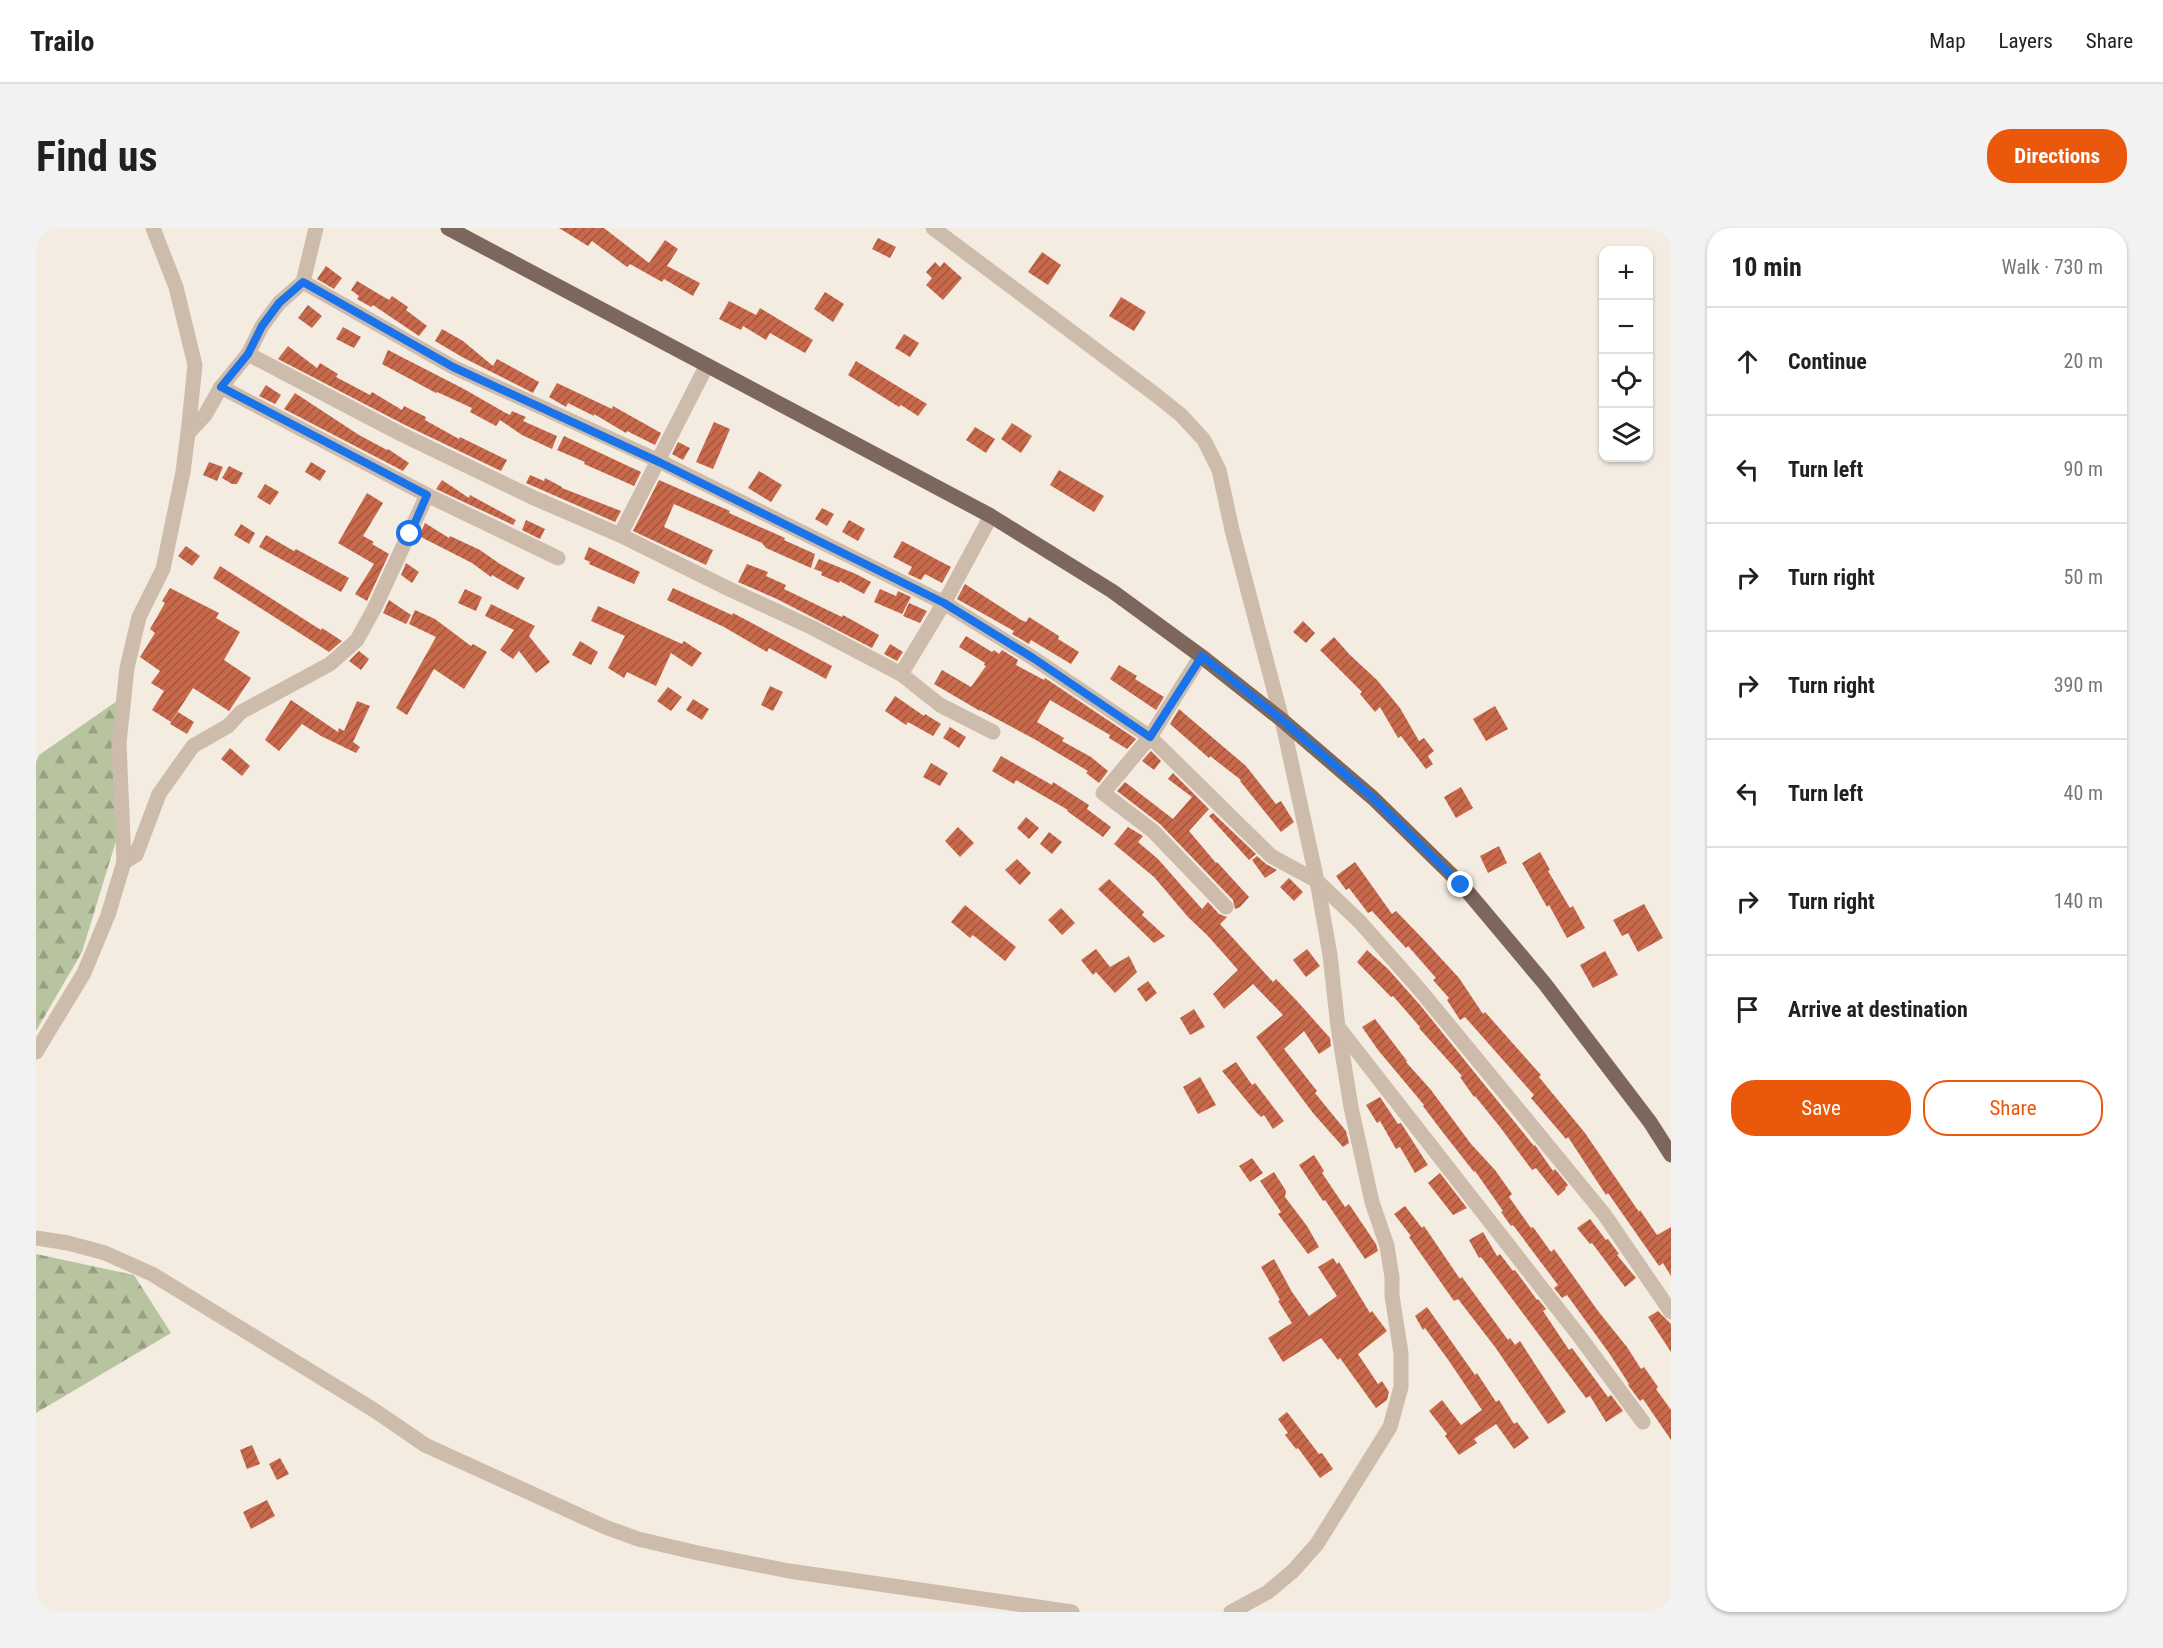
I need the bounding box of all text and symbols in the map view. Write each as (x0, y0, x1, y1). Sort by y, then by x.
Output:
text: Trailo (30, 25, 94, 58)
text: Map (1929, 29, 1966, 53)
text: Layers (1999, 29, 2053, 53)
text: Share (2086, 29, 2133, 53)
button: Directions (1987, 129, 2127, 183)
text: Find us (36, 132, 157, 181)
map controls (1599, 246, 1653, 462)
button: + (1599, 246, 1653, 300)
text: 10 min (1731, 252, 1802, 282)
text: Walk · 730 m (2002, 255, 2103, 279)
button: − (1599, 300, 1653, 354)
icon: ahead (1731, 345, 1764, 378)
text: Continue (1788, 349, 1867, 374)
text: 20 m (2064, 349, 2103, 373)
button: locate (1599, 354, 1653, 408)
button: layers (1599, 408, 1653, 462)
icon: left (1731, 453, 1764, 486)
text: Turn left (1788, 457, 1863, 482)
text: 90 m (2064, 457, 2103, 481)
route start (396, 520, 422, 546)
icon: right (1731, 561, 1764, 594)
text: Turn right (1788, 565, 1875, 590)
text: 50 m (2064, 565, 2103, 589)
icon: right (1731, 669, 1764, 702)
text: Turn right (1788, 673, 1875, 698)
text: 390 m (2054, 673, 2103, 697)
icon: left (1731, 777, 1764, 810)
text: Turn left (1788, 781, 1863, 806)
text: 40 m (2064, 781, 2103, 805)
route end (1447, 871, 1473, 897)
icon: right (1731, 885, 1764, 918)
text: Turn right (1788, 889, 1875, 914)
text: 140 m (2054, 889, 2103, 913)
icon: arrive (1731, 993, 1764, 1026)
text: Arrive at destination (1788, 997, 1968, 1022)
button: Save (1731, 1080, 1911, 1136)
button: Share (1923, 1080, 2103, 1136)

